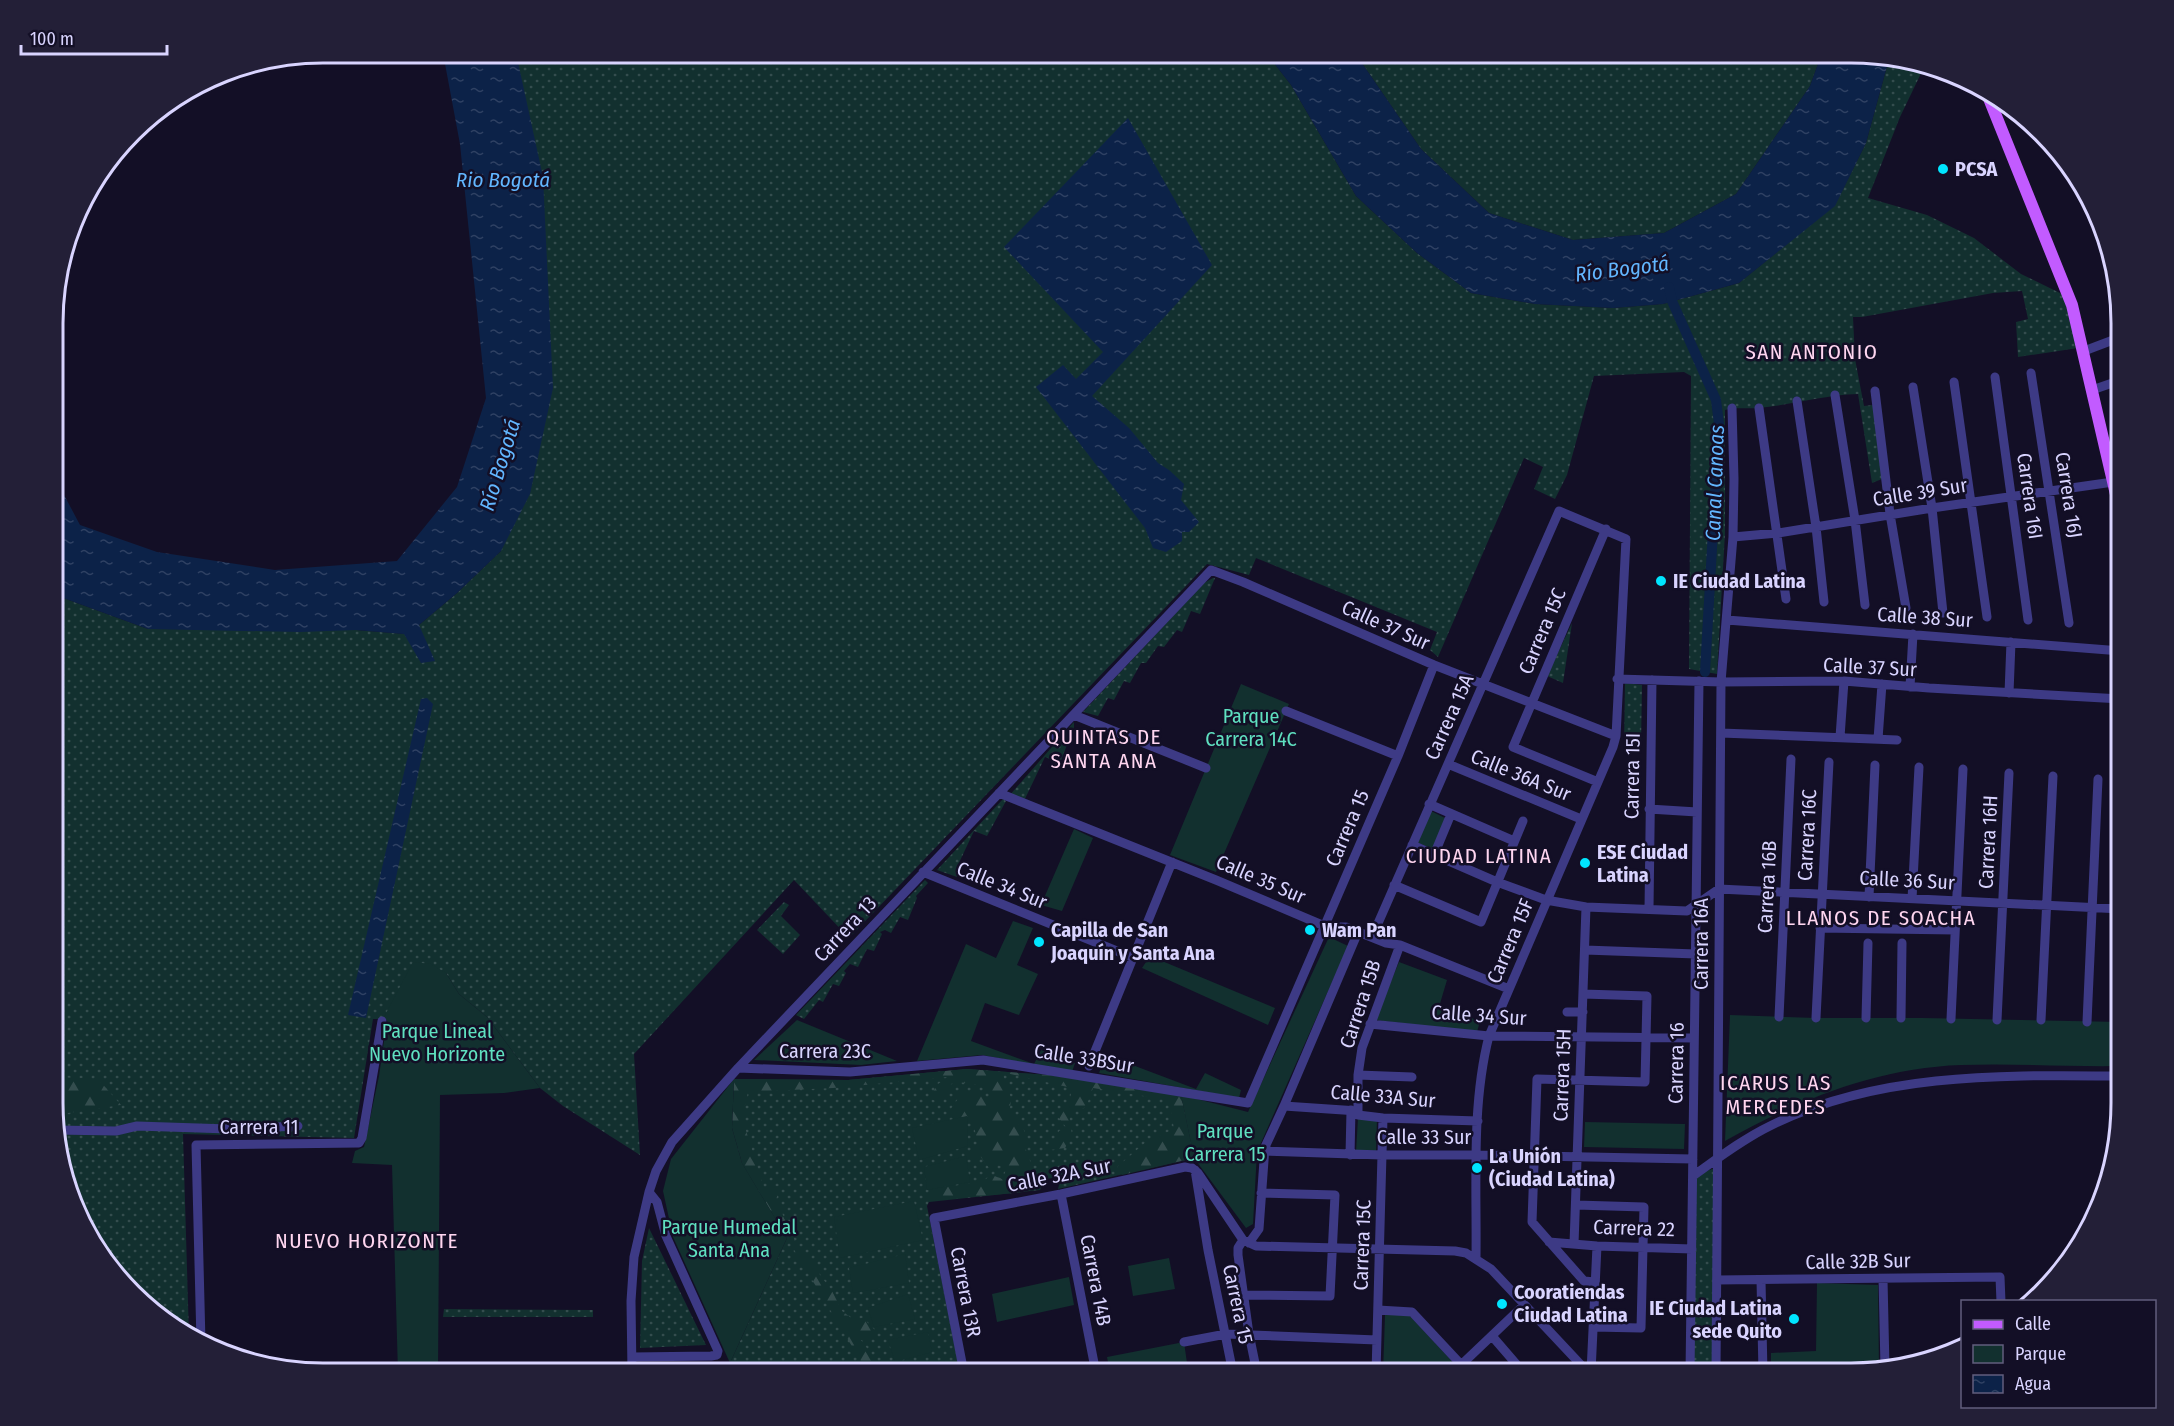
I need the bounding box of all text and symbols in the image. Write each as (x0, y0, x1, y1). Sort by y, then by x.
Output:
scale bar (21, 18, 166, 56)
text: 100 m (30, 28, 74, 50)
place label: PCSA (1955, 157, 1999, 181)
marker: PCSA (1936, 162, 1950, 176)
water label: Rio Bogotá (456, 167, 550, 193)
water label: Río Bogotá (1574, 250, 1670, 288)
district label: SAN ANTONIO (1746, 339, 1878, 365)
water label: Río Bogotá (474, 416, 526, 514)
water label: Canal Canoas (1700, 424, 1730, 541)
street label: Carrera 16J (2050, 450, 2088, 540)
street label: Carrera 16I (2012, 451, 2048, 541)
street label: Calle 39 Sur (1871, 473, 1969, 511)
place label: IE Ciudad Latina (1673, 569, 1806, 593)
marker: IE Ciudad Latina (1654, 574, 1668, 588)
street label: Carrera 15C (1513, 584, 1571, 678)
street label: Calle 37 Sur (1338, 595, 1434, 655)
street label: Calle 38 Sur (1876, 602, 1974, 632)
street label: Calle 37 Sur (1823, 653, 1917, 681)
street label: Carrera 15A (1419, 670, 1479, 764)
park label: Parque Carrera 14C (1205, 704, 1297, 751)
district label: QUINTAS DE SANTA ANA (1046, 724, 1162, 774)
street label: Carrera 15I (1619, 733, 1645, 819)
street label: Calle 36A Sur (1467, 744, 1575, 806)
street label: Carrera 15 (1320, 786, 1374, 870)
street label: Carrera 16C (1793, 789, 1821, 881)
street label: Carrera 16H (1974, 795, 2002, 889)
place label: ESE Ciudad Latina (1597, 840, 1688, 887)
street label: Carrera 16B (1753, 840, 1781, 934)
district label: CIUDAD LATINA (1406, 843, 1552, 869)
street label: Calle 35 Sur (1213, 849, 1309, 909)
street label: Calle 34 Sur (953, 856, 1051, 914)
marker: ESE Ciudad Latina (1578, 856, 1592, 870)
street label: Calle 36 Sur (1859, 866, 1955, 894)
street label: Carrera 13 (809, 891, 881, 967)
street label: Carrera 15F (1481, 895, 1539, 987)
street label: Carrera 16A (1689, 897, 1713, 990)
district label: LLANOS DE SOACHA (1786, 905, 1976, 931)
place label: Capilla de San Joaquín y Santa Ana (1050, 918, 1215, 965)
place label: Wam Pan (1322, 918, 1397, 942)
marker: Wam Pan (1303, 923, 1317, 937)
marker: Capilla de San Joaquín y Santa Ana (1032, 935, 1046, 949)
street label: Carrera 15B (1334, 957, 1386, 1051)
street label: Calle 34 Sur (1431, 1000, 1527, 1030)
park label: Parque Lineal Nuevo Horizonte (369, 1019, 505, 1066)
street label: Carrera 16 (1663, 1022, 1689, 1104)
street label: Carrera 15H (1548, 1028, 1576, 1122)
street label: Calle 33BSur (1032, 1038, 1136, 1078)
street label: Carrera 23C (779, 1039, 871, 1063)
district label: ICARUS LAS MERCEDES (1720, 1070, 1832, 1120)
street label: Calle 33A Sur (1330, 1079, 1436, 1113)
street label: Carrera 11 (219, 1115, 299, 1139)
park label: Parque Carrera 15 (1185, 1119, 1265, 1166)
street label: Calle 33 Sur (1377, 1125, 1471, 1149)
place label: La Unión (Ciudad Latina) (1489, 1144, 1615, 1191)
street label: Calle 32A Sur (1005, 1153, 1113, 1197)
marker: La Unión (Ciudad Latina) (1470, 1161, 1484, 1175)
street label: Carrera 15C (1348, 1199, 1376, 1291)
park label: Parque Humedal Santa Ana (662, 1215, 796, 1262)
street label: Carrera 22 (1593, 1215, 1675, 1241)
district label: NUEVO HORIZONTE (275, 1228, 459, 1254)
street label: Carrera 14B (1075, 1232, 1117, 1328)
street label: Carrera 13R (945, 1245, 987, 1339)
street label: Calle 32B Sur (1805, 1248, 1911, 1274)
street label: Carrera 15 (1218, 1262, 1258, 1346)
place label: Cooratiendas Ciudad Latina (1514, 1280, 1628, 1327)
place label: IE Ciudad Latina sede Quito (1649, 1296, 1782, 1343)
marker: Cooratiendas Ciudad Latina (1495, 1297, 1509, 1311)
legend (1961, 1300, 2156, 1408)
marker: IE Ciudad Latina sede Quito (1787, 1312, 1801, 1326)
text: Calle (2015, 1313, 2051, 1335)
text: Parque (2015, 1343, 2066, 1365)
text: Agua (2015, 1373, 2051, 1395)

